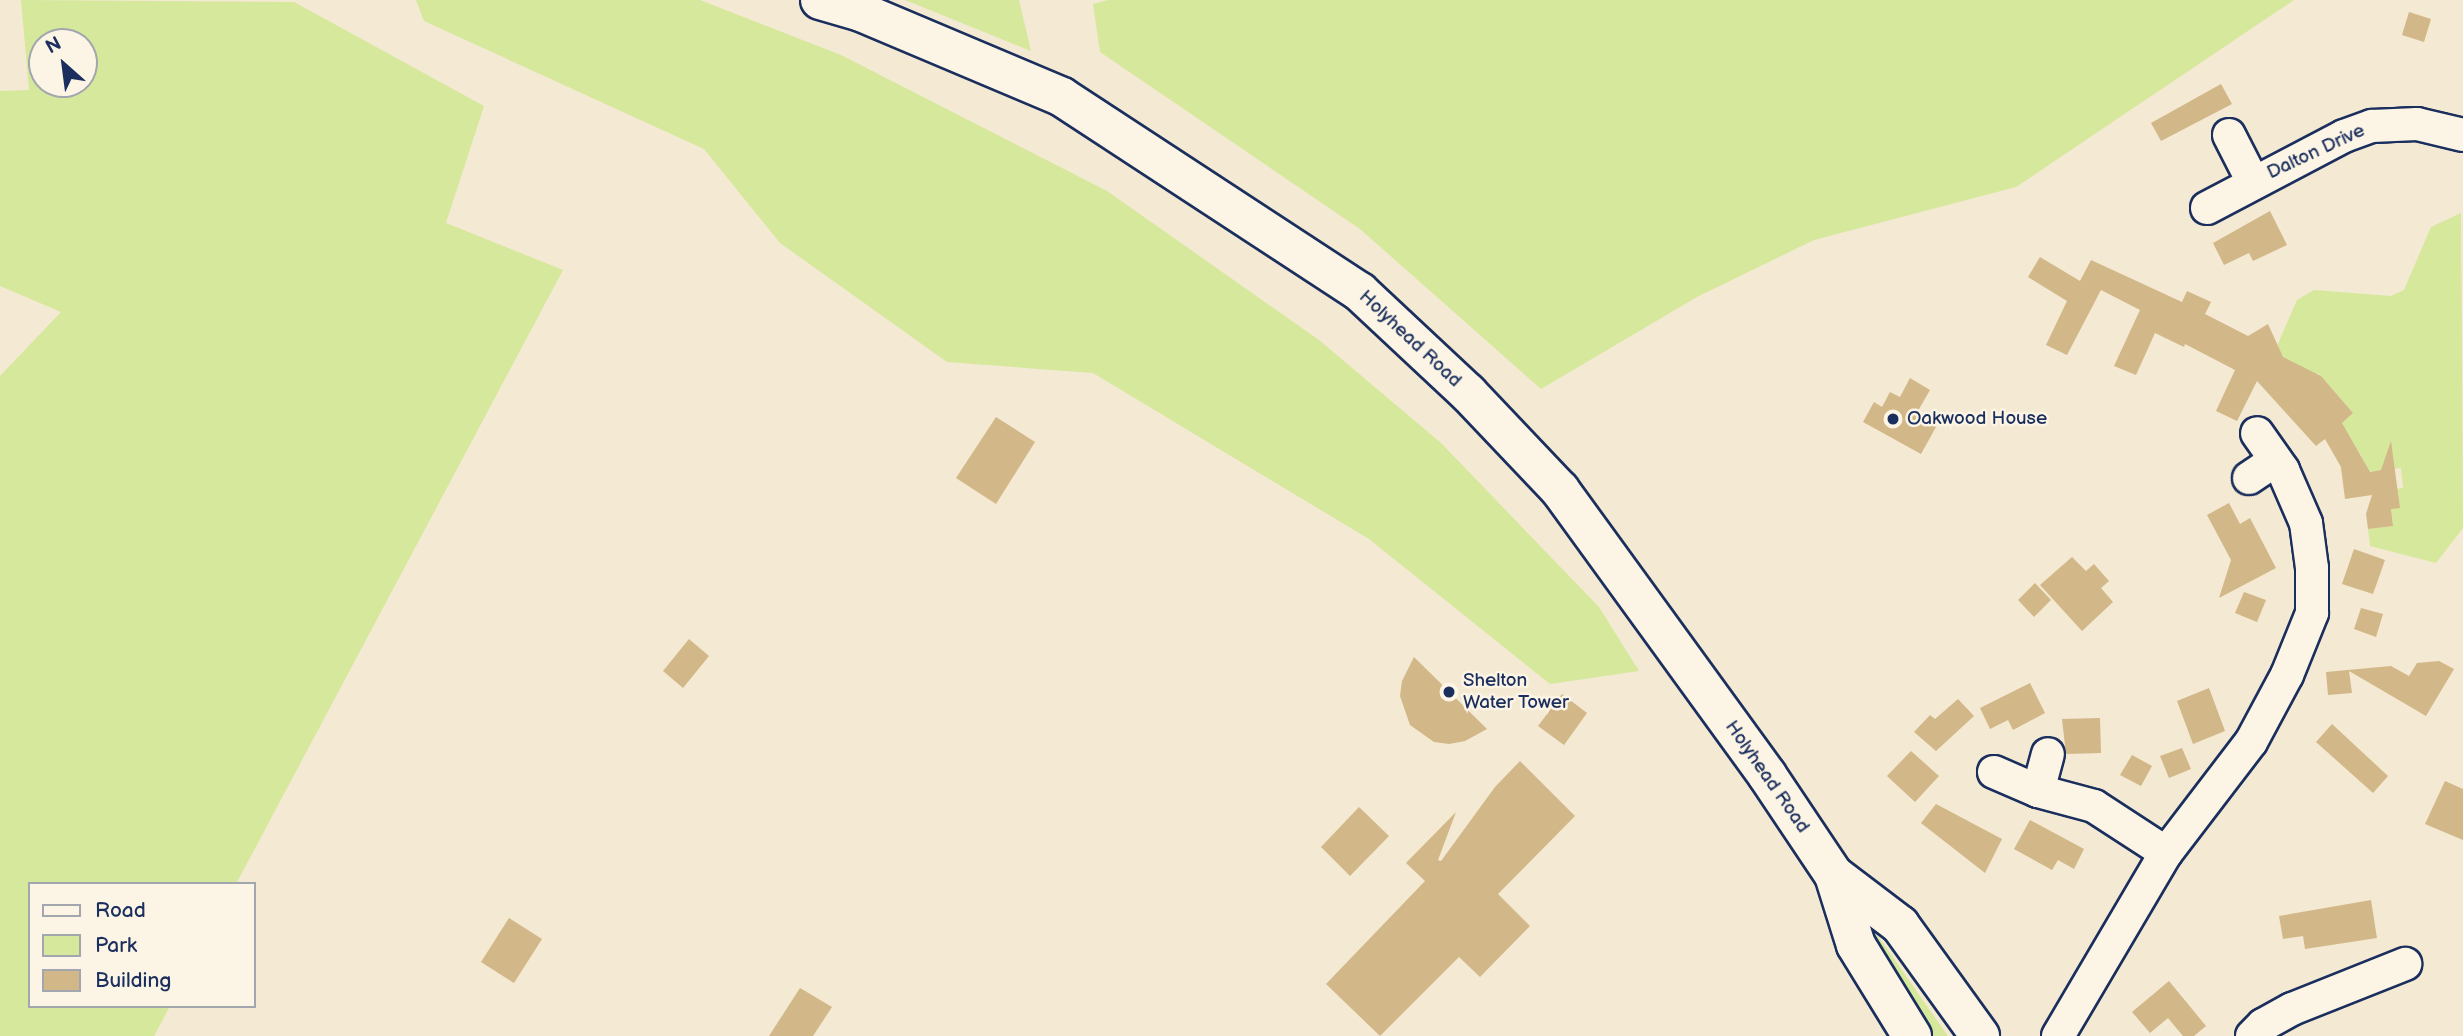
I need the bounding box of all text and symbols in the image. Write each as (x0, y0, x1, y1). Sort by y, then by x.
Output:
north arrow (28, 28, 98, 98)
text: N (42, 32, 66, 59)
street label: Dalton Drive (2264, 119, 2368, 185)
street label: Holyhead Road (1354, 286, 1466, 392)
place label: Oakwood House (1907, 408, 2047, 430)
marker: Oakwood House (1885, 411, 1901, 427)
place label: Shelton Water Tower (1463, 670, 1569, 714)
marker: Shelton Water Tower (1441, 684, 1457, 700)
street label: Holyhead Road (1720, 716, 1814, 838)
legend (28, 882, 256, 1008)
text: Road (95, 898, 146, 923)
text: Park (95, 933, 137, 958)
text: Building (95, 968, 171, 993)

